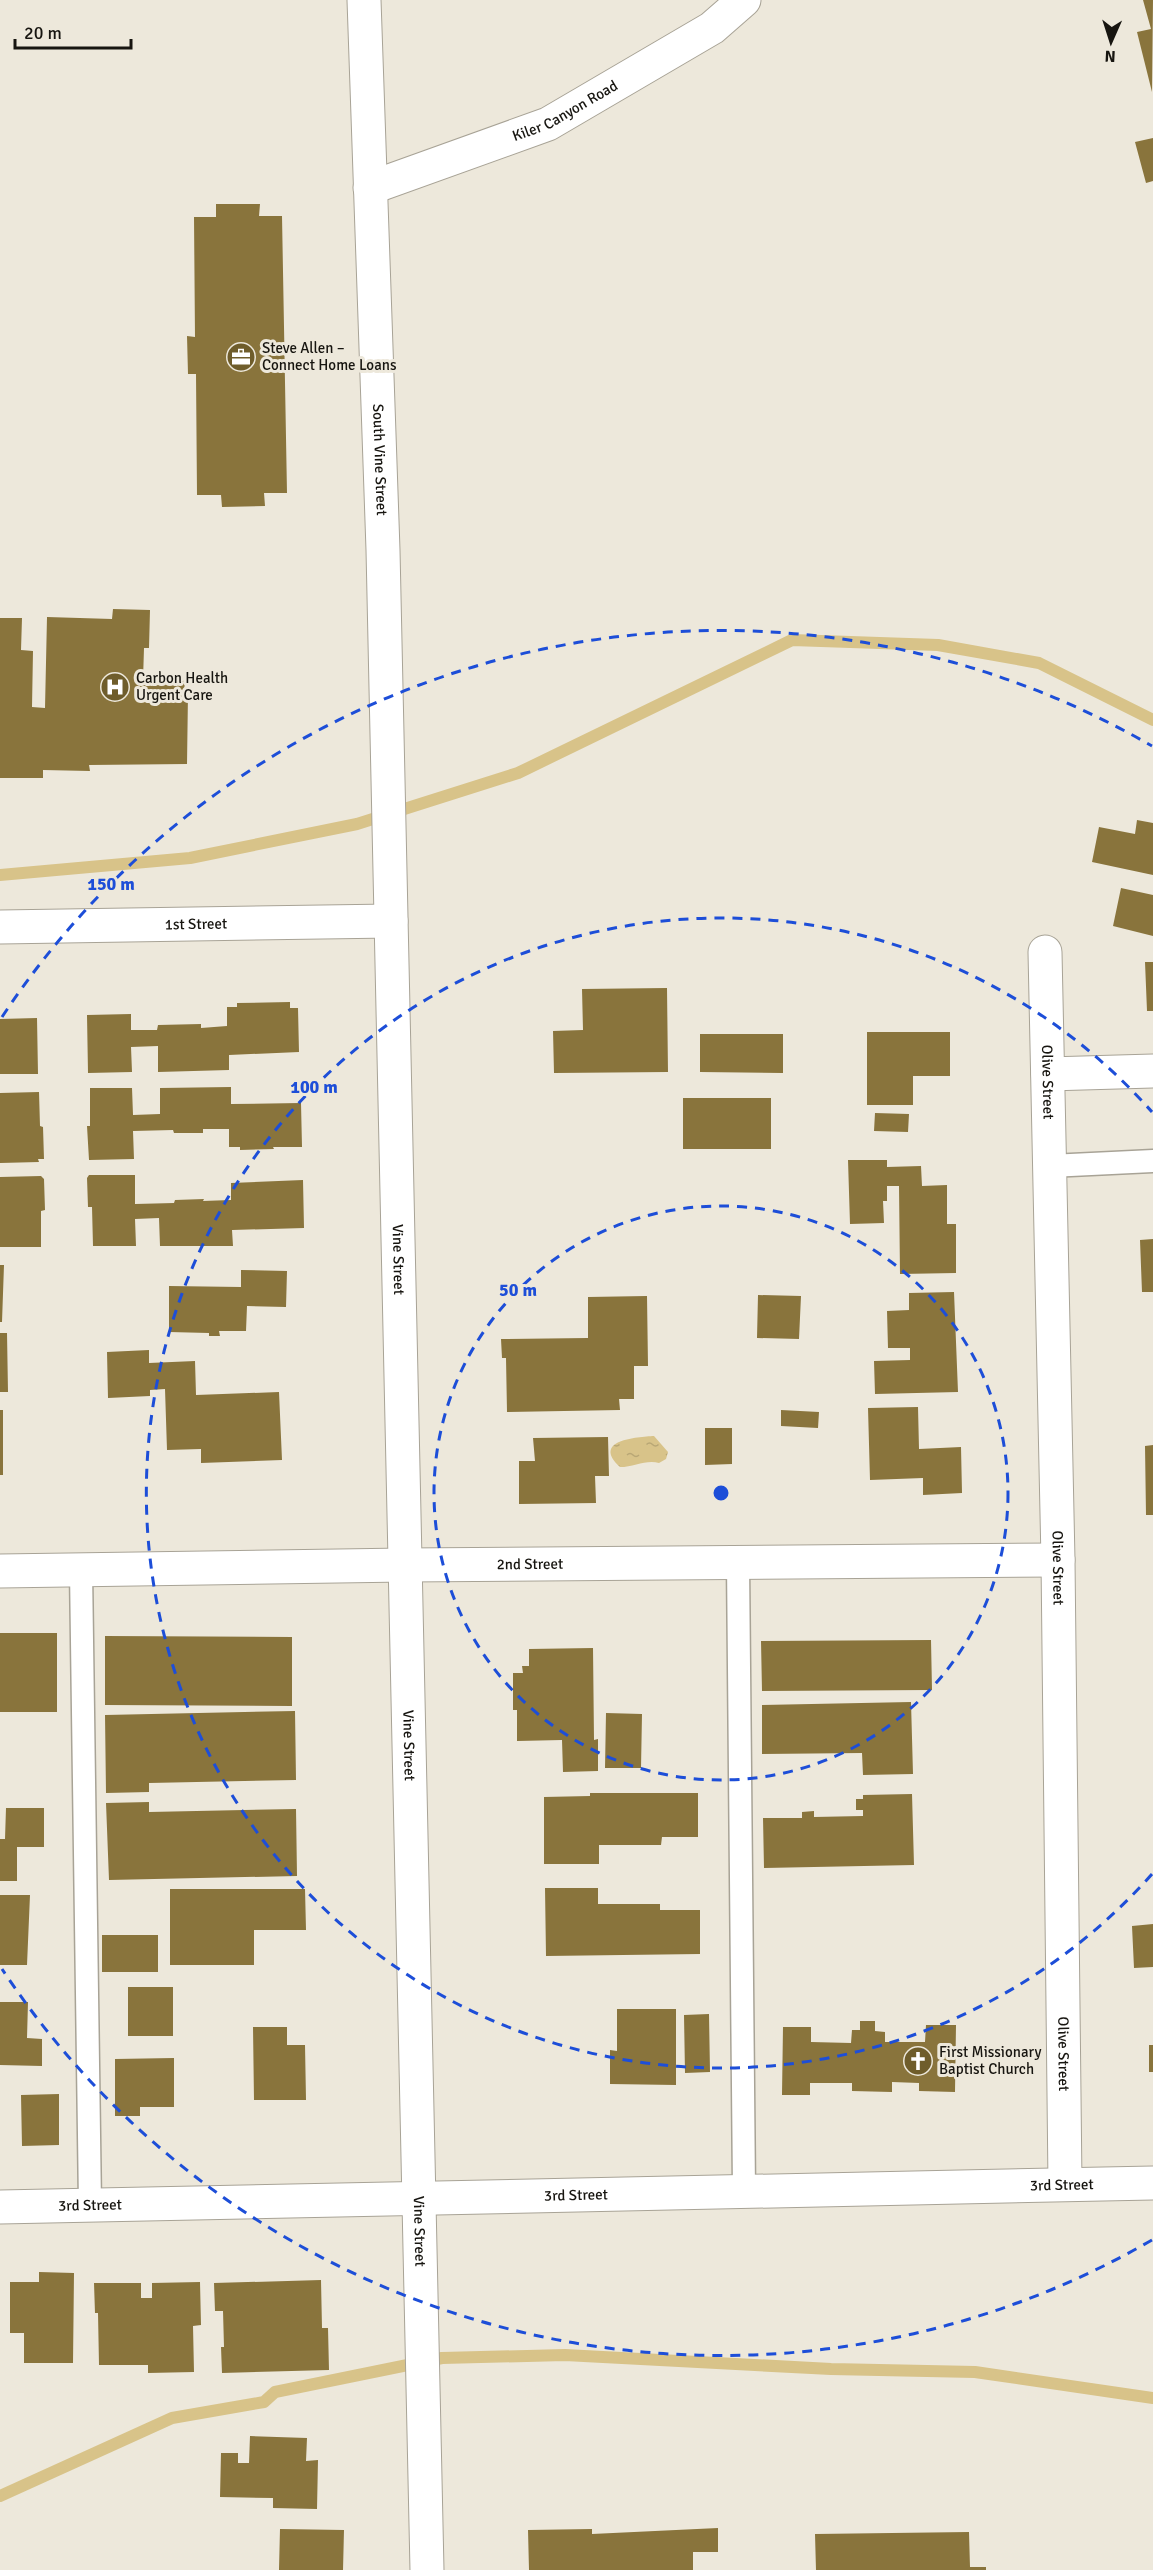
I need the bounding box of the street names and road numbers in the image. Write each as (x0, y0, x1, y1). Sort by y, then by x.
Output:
street label: Kiler Canyon Road (510, 76, 621, 145)
street label: South Vine Street (369, 403, 391, 516)
street label: 1st Street (165, 915, 227, 933)
street label: Olive Street (1038, 1044, 1058, 1120)
street label: Vine Street (389, 1224, 408, 1295)
street label: Olive Street (1048, 1530, 1068, 1605)
street label: 2nd Street (497, 1555, 563, 1573)
street label: Vine Street (399, 1710, 419, 1781)
street label: Olive Street (1054, 2016, 1073, 2091)
street label: 3rd Street (1030, 2175, 1094, 2195)
street label: 3rd Street (544, 2185, 608, 2205)
street label: 3rd Street (58, 2195, 122, 2215)
street label: Vine Street (410, 2196, 429, 2267)

